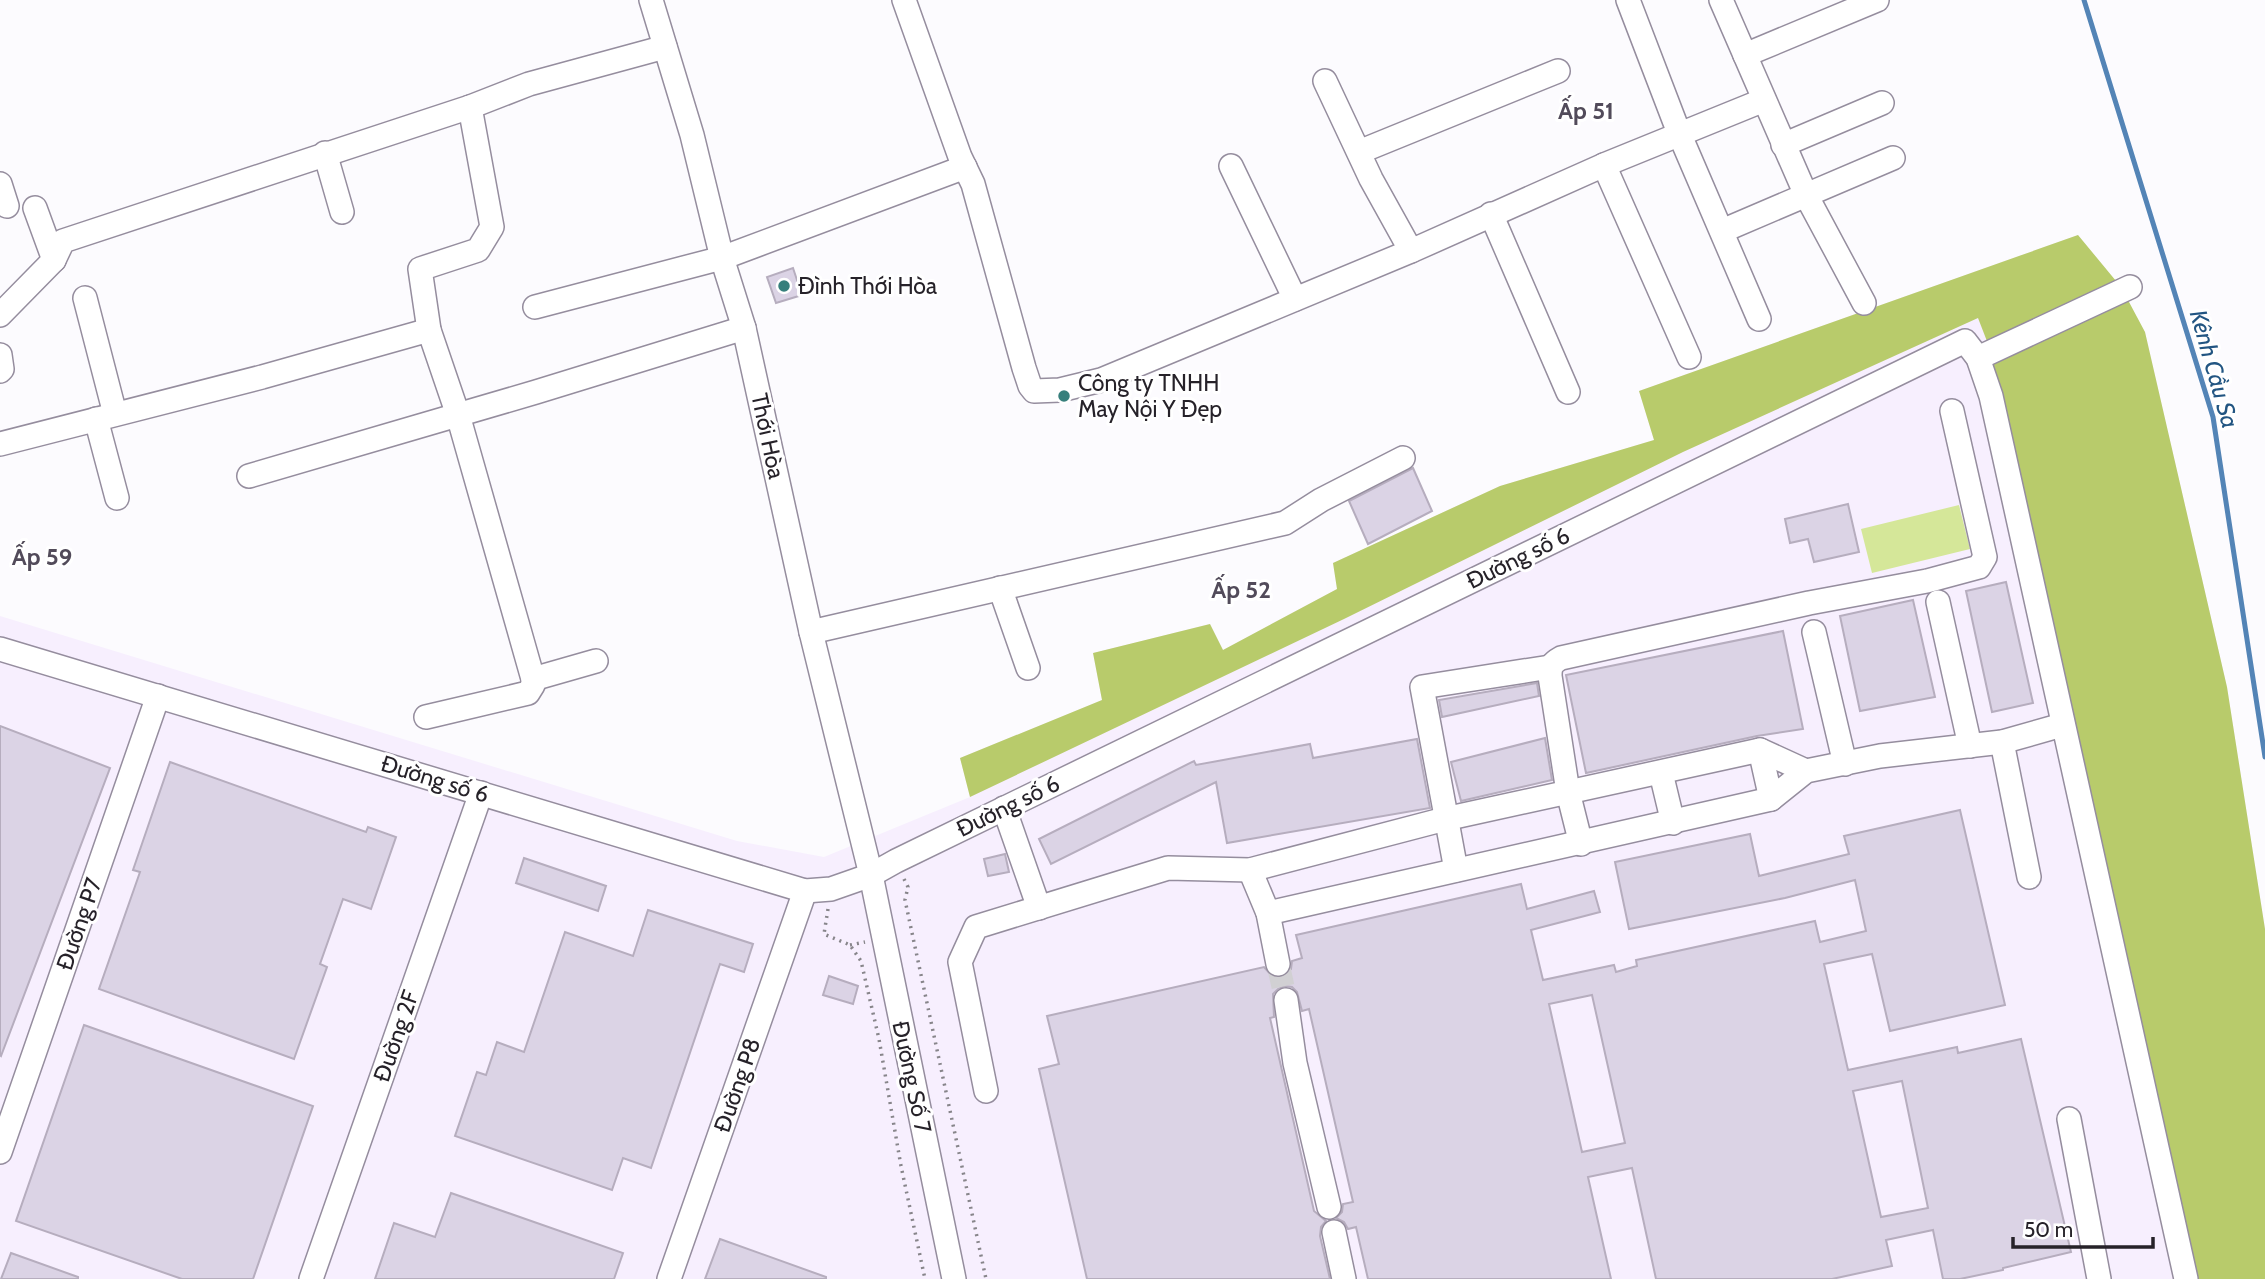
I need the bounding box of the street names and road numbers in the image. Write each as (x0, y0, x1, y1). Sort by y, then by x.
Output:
street label: Thới Hòa (745, 391, 791, 481)
street label: Đường số 6 (1462, 521, 1574, 595)
street label: Đường số 6 (378, 749, 492, 809)
street label: Đường số 6 (952, 769, 1064, 843)
street label: Đường P7 (50, 874, 108, 974)
street label: Đường 2F (367, 987, 425, 1085)
street label: Đường Số 7 (886, 1018, 938, 1136)
street label: Đường P8 (708, 1034, 766, 1136)

